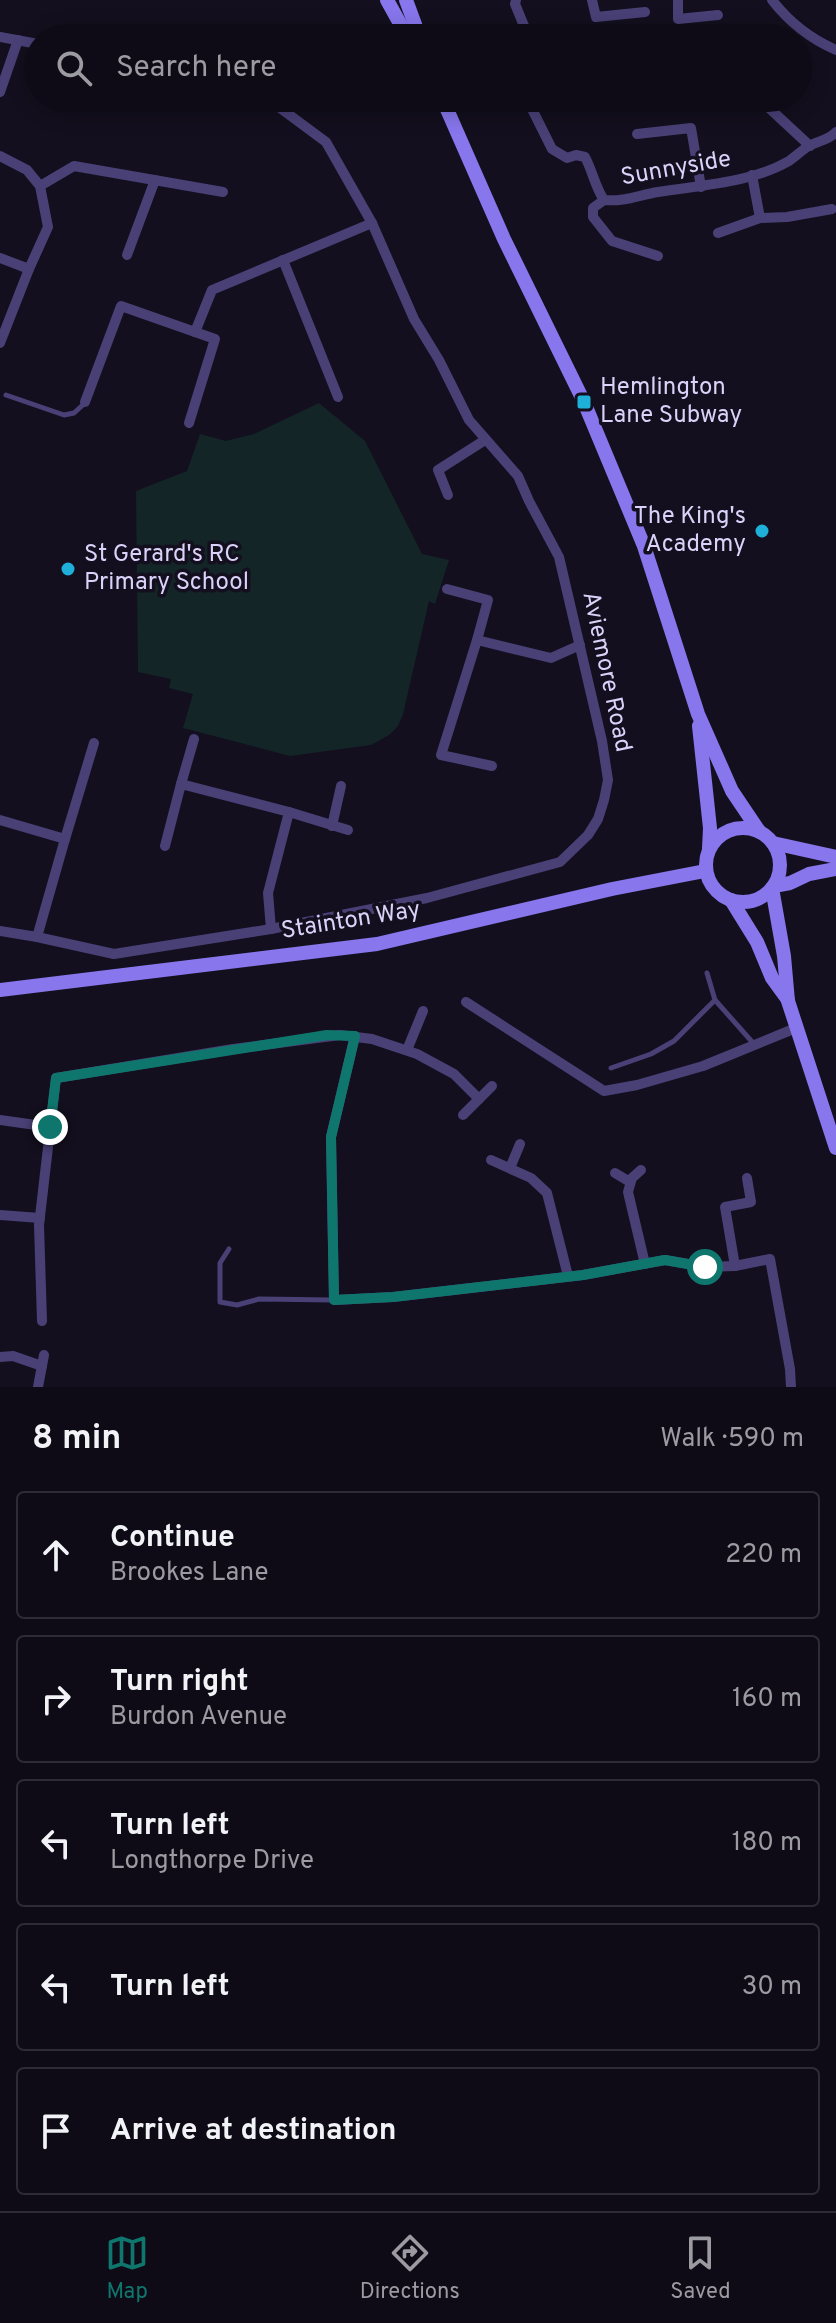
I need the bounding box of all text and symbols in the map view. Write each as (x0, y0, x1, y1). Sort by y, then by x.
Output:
search box (24, 24, 812, 112)
icon: search (52, 46, 96, 90)
text: Search here (116, 50, 276, 87)
street label: Sunnyside (619, 145, 733, 193)
place label: Hemlington Lane Subway (600, 373, 742, 431)
marker: Hemlington Lane Subway (575, 393, 593, 411)
place label: The King's Academy (634, 502, 746, 560)
marker: The King's Academy (753, 522, 771, 540)
place label: St Gerard's RC Primary School (84, 540, 249, 598)
marker: St Gerard's RC Primary School (59, 560, 77, 578)
street label: Aviemore Road (574, 589, 638, 755)
street label: Stainton Way (279, 895, 423, 947)
route end (32, 1109, 68, 1145)
route start (687, 1249, 723, 1285)
text: 8 min (32, 1418, 121, 1461)
text: Walk · 590 m (660, 1423, 804, 1456)
text: Continue (110, 1520, 235, 1557)
icon: ahead (34, 1533, 78, 1577)
text: 220 m (725, 1539, 802, 1572)
text: Brookes Lane (110, 1557, 269, 1590)
text: Turn right (110, 1664, 248, 1701)
icon: right (34, 1677, 78, 1721)
text: 160 m (732, 1683, 802, 1716)
text: Burdon Avenue (110, 1701, 287, 1734)
text: Turn left (110, 1808, 230, 1845)
icon: left (34, 1821, 78, 1865)
text: 180 m (732, 1827, 802, 1860)
text: Longthorpe Drive (110, 1845, 314, 1878)
icon: left (34, 1965, 78, 2009)
text: Turn left (110, 1969, 230, 2006)
text: 30 m (742, 1971, 802, 2004)
icon: arrive (34, 2109, 78, 2153)
text: Arrive at destination (110, 2113, 396, 2150)
tab: Map (105, 2231, 149, 2306)
tab: Directions (360, 2231, 460, 2306)
tab: Saved (670, 2231, 731, 2306)

